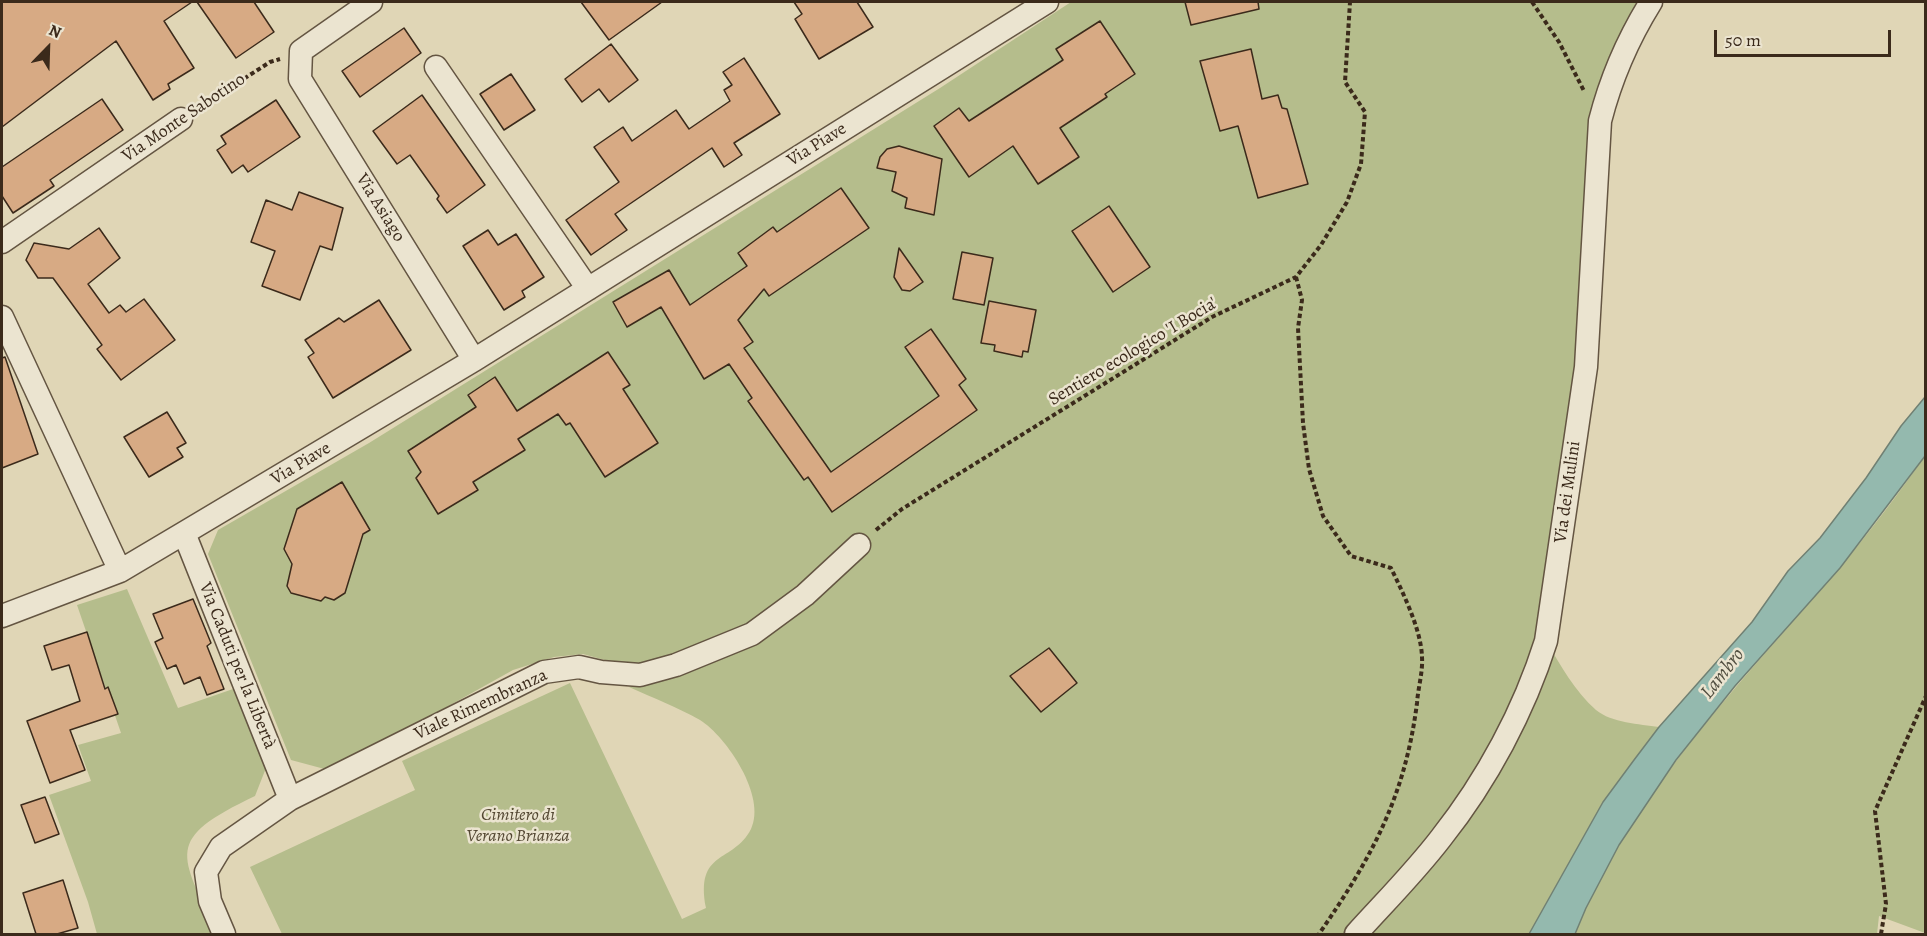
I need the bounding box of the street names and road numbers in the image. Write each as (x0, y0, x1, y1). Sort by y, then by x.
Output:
street label: Via Monte Sabotino (118, 69, 250, 167)
street label: Via Piave (783, 118, 851, 172)
street label: Via Asiago (351, 170, 409, 246)
street label: Sentiero ecologico 'I Bocia' (1045, 293, 1221, 411)
street label: Via Piave (267, 438, 335, 490)
street label: Via dei Mulini (1550, 440, 1586, 544)
street label: Via Caduti per la Libertà (194, 579, 280, 753)
street label: Viale Rimembranza (411, 665, 551, 745)

